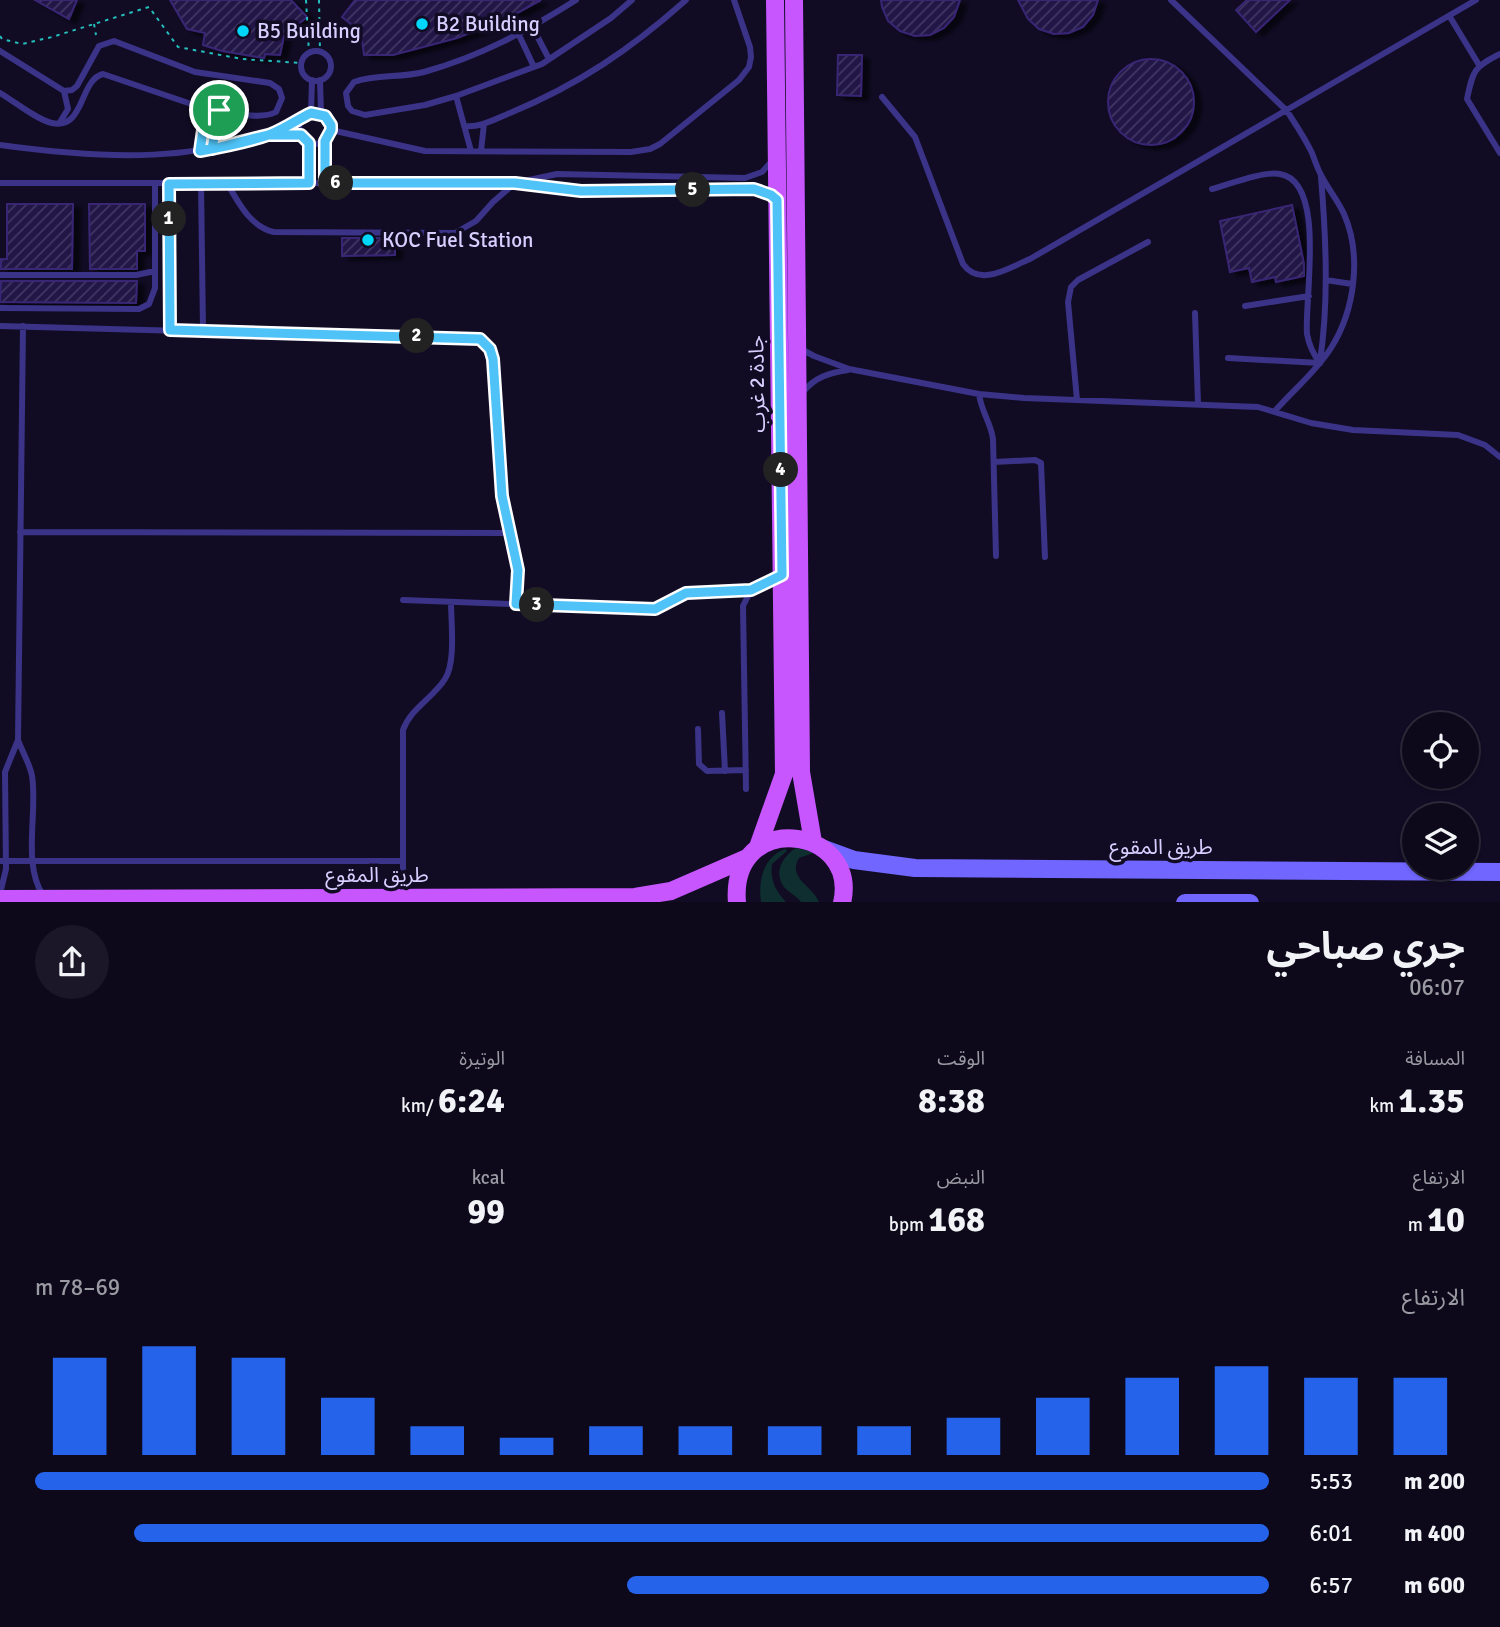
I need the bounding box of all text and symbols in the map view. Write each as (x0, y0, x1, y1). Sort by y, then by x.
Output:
place label: B2 Building (436, 11, 540, 37)
marker: B2 Building (414, 16, 430, 32)
place label: B5 Building (257, 18, 361, 44)
marker: B5 Building (235, 23, 251, 39)
pin (189, 80, 249, 140)
icon: arrive (200, 91, 238, 129)
pin: 6 (318, 166, 354, 200)
text: 6 (330, 170, 341, 194)
pin: 5 (676, 172, 710, 208)
text: 5 (687, 177, 698, 201)
pin: 1 (152, 202, 186, 236)
text: 1 (163, 206, 174, 230)
place label: KOC Fuel Station (382, 227, 534, 253)
marker: KOC Fuel Station (360, 232, 376, 248)
pin: 2 (400, 318, 434, 354)
text: 2 (411, 323, 422, 347)
street label: جادة 2 غرب (743, 335, 771, 433)
pin: 4 (764, 452, 798, 488)
text: 4 (775, 457, 786, 481)
pin: 3 (520, 588, 554, 622)
text: 3 (531, 592, 542, 616)
map controls (1402, 712, 1479, 880)
button: locate (1402, 712, 1479, 789)
button: layers (1402, 803, 1479, 880)
street label: طريق المقوع (1109, 834, 1213, 862)
street label: طريق المقوع (325, 862, 429, 890)
text: جري صباحي (1266, 923, 1465, 970)
button: share (35, 925, 109, 999)
text: 06:07 (1409, 973, 1465, 1002)
text: الوتيرة (459, 1047, 505, 1071)
text: الوقت (937, 1047, 985, 1071)
text: المسافة (1405, 1047, 1465, 1071)
text: 6:24 (438, 1079, 505, 1122)
text: 8:38 (918, 1079, 985, 1122)
text: 1.35 (1398, 1079, 1465, 1122)
text: /km (401, 1094, 438, 1118)
text: km (1369, 1094, 1398, 1118)
text: kcal (472, 1166, 505, 1190)
text: النبض (937, 1166, 985, 1190)
text: الارتفاع (1413, 1166, 1465, 1190)
text: 99 (467, 1190, 505, 1233)
text: 168 (928, 1198, 985, 1241)
text: 10 (1427, 1198, 1465, 1241)
text: bpm (889, 1213, 928, 1237)
text: m (1408, 1213, 1427, 1237)
text: 69–78 m (35, 1273, 120, 1302)
text: الارتفاع (1402, 1283, 1465, 1312)
text: 5:53 (1310, 1467, 1353, 1496)
text: 200 m (1404, 1467, 1465, 1496)
text: 6:01 (1310, 1519, 1353, 1548)
text: 400 m (1404, 1519, 1465, 1548)
text: 6:57 (1310, 1571, 1353, 1600)
text: 600 m (1404, 1571, 1465, 1600)

